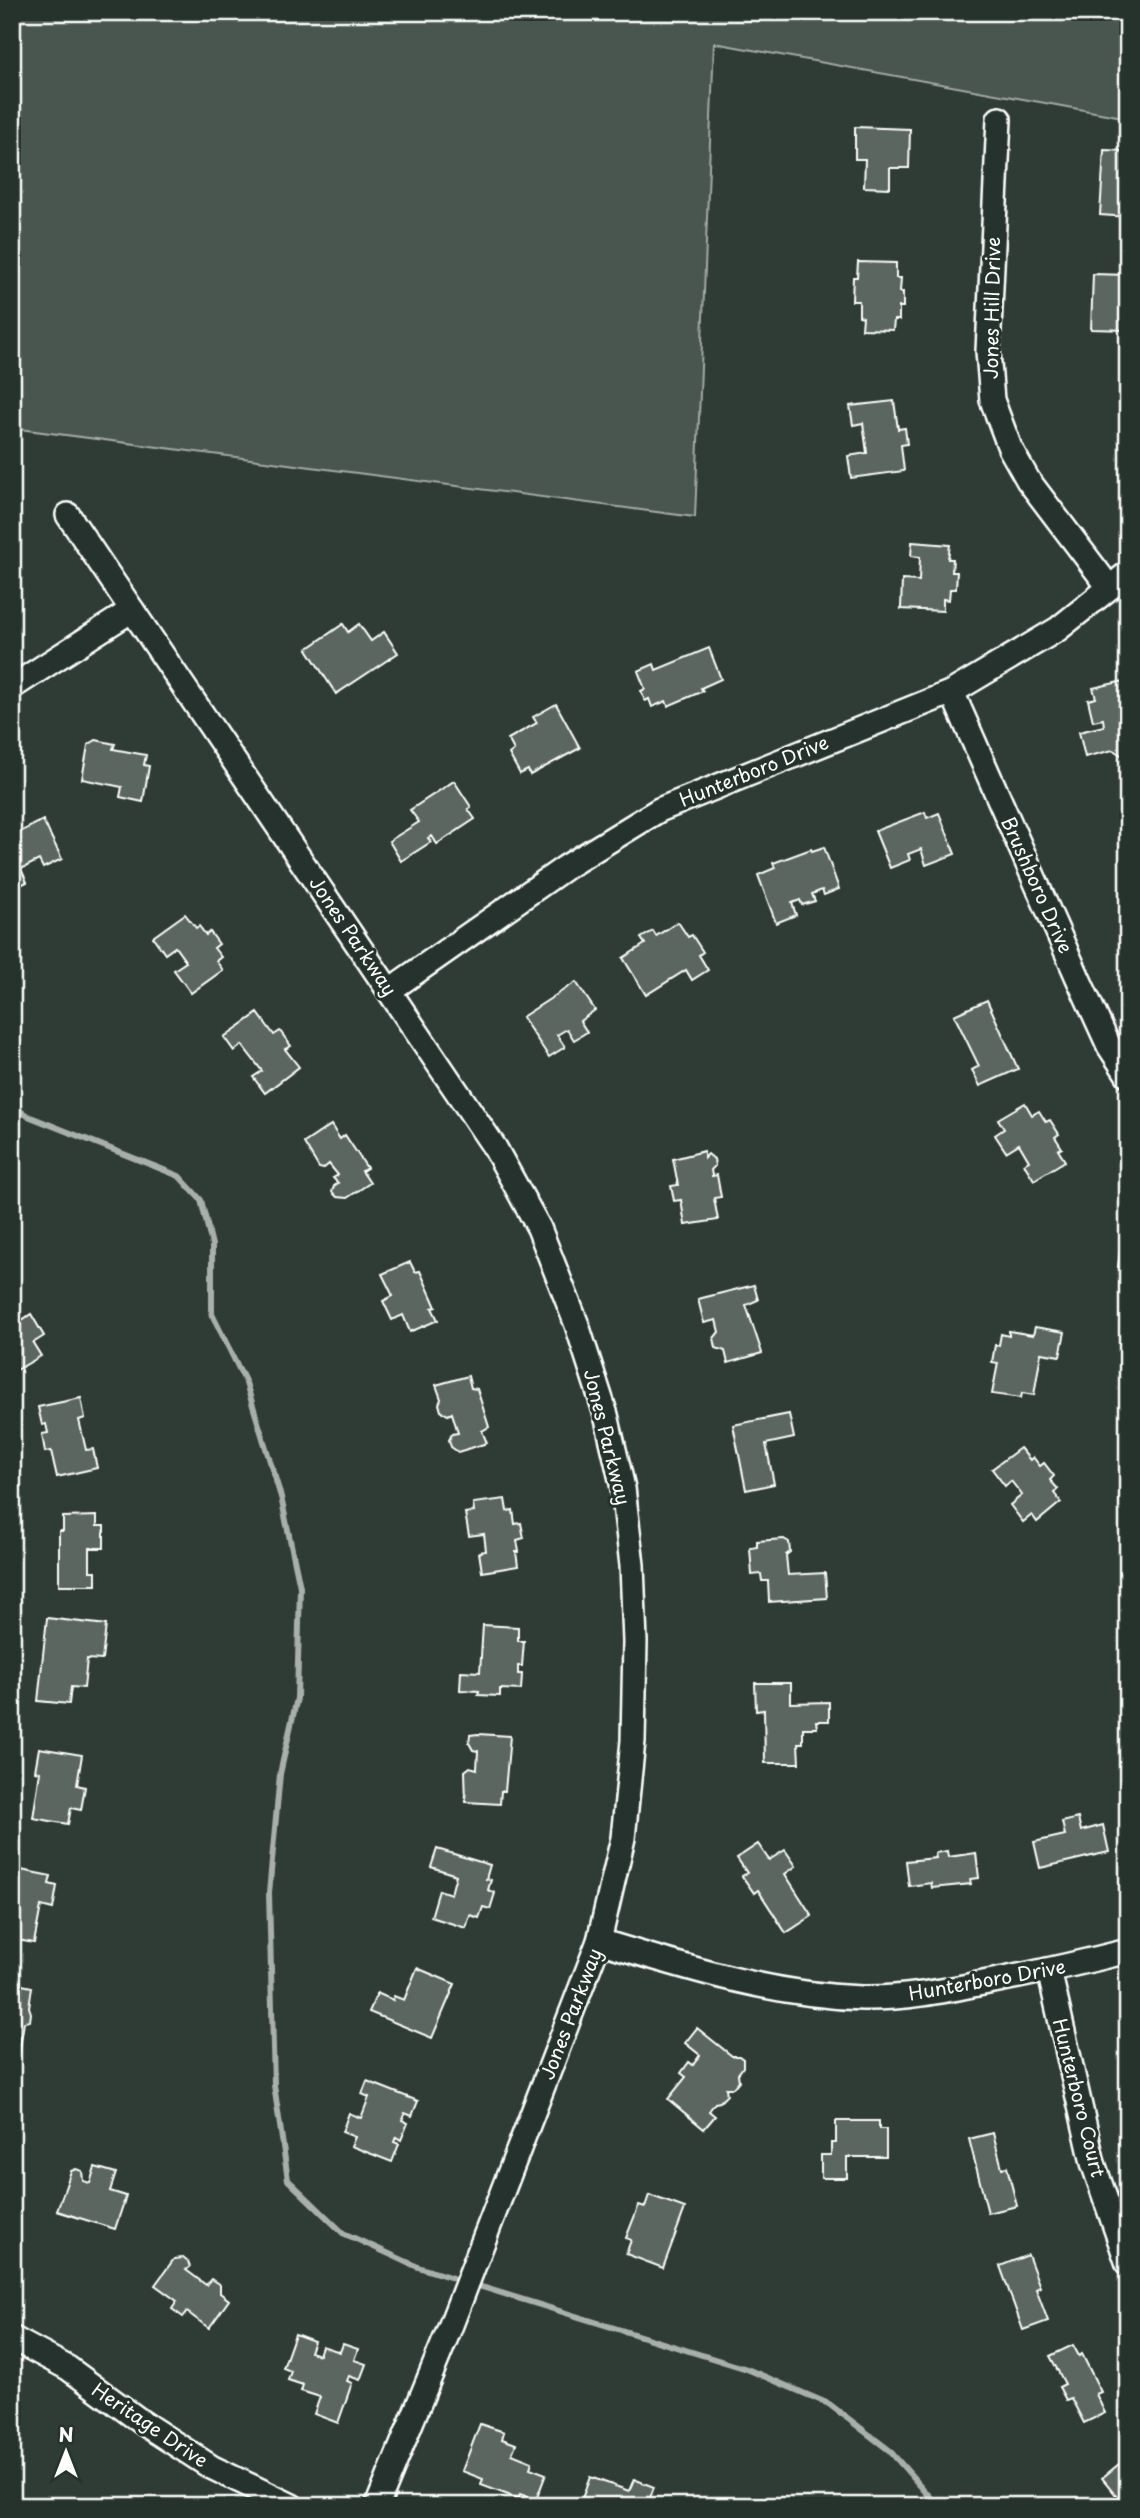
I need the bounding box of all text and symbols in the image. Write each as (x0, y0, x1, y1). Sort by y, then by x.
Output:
street label: Jones Hill Drive (976, 237, 1006, 379)
street label: Hunterboro Drive (675, 727, 832, 813)
street label: Brushboro Drive (995, 812, 1081, 958)
street label: Jones Parkway (303, 870, 404, 1001)
street label: Jones Parkway (578, 1366, 638, 1508)
street label: Jones Parkway (532, 1944, 608, 2084)
street label: Hunterboro Drive (906, 1951, 1067, 2007)
street label: Hunterboro Court (1047, 2015, 1113, 2180)
street label: Heritage Drive (87, 2375, 214, 2473)
north arrow (32, 2416, 102, 2486)
text: N (58, 2420, 74, 2448)

